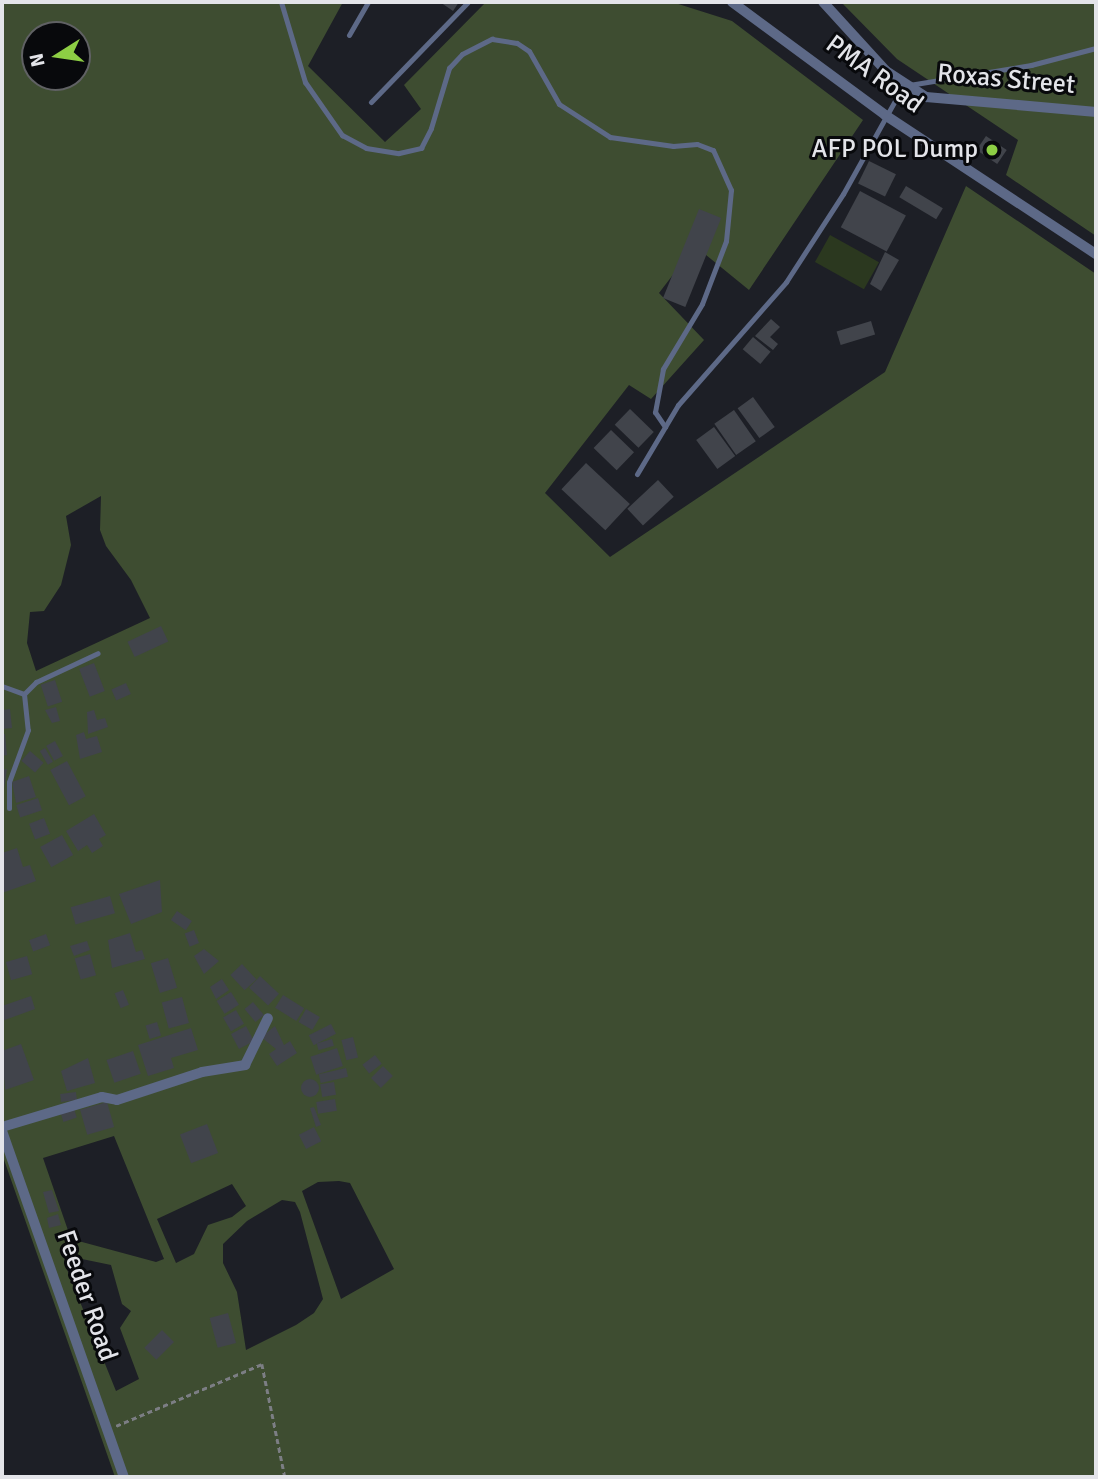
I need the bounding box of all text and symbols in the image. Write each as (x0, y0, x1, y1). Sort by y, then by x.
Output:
north arrow (21, 21, 91, 91)
street label: PMA Road (819, 29, 929, 121)
text: N (24, 51, 51, 69)
street label: Roxas Street (936, 58, 1076, 102)
place label: AFP POL Dump (812, 134, 978, 166)
marker: AFP POL Dump (984, 142, 1000, 158)
street label: Feeder Road (49, 1226, 123, 1366)

